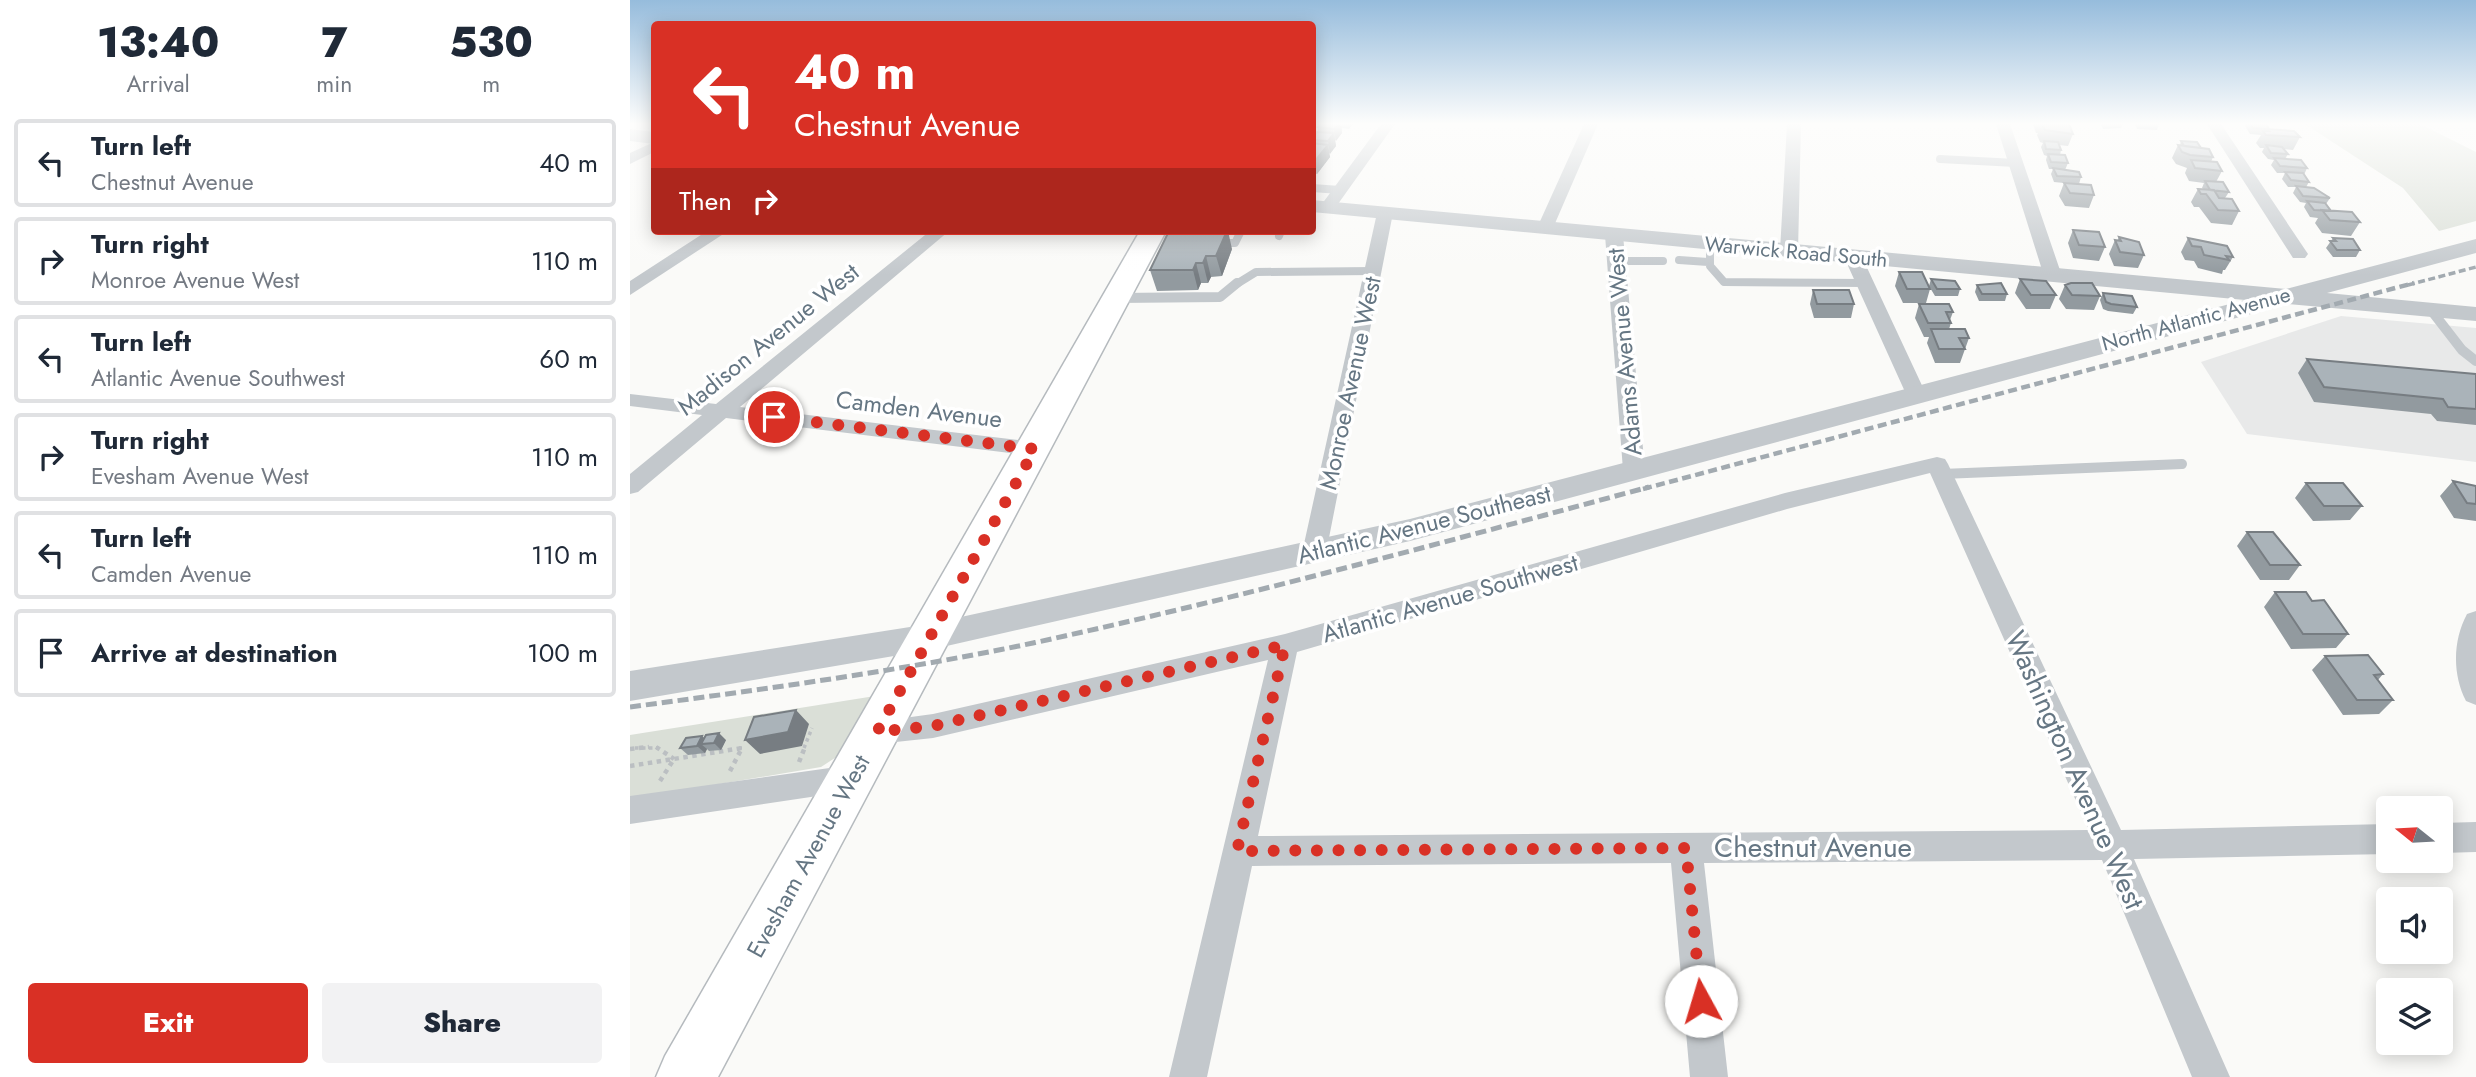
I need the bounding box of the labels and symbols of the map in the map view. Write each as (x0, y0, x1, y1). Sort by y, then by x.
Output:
street label: Warwick Road South (1703, 229, 1889, 275)
street label: Adams Avenue West (1597, 247, 1651, 457)
street label: Madison Avenue West (670, 254, 867, 423)
street label: Monroe Avenue West (1310, 273, 1390, 493)
street label: North Atlantic Avenue (2098, 279, 2294, 359)
street label: Camden Avenue (834, 381, 1004, 437)
pin (744, 387, 804, 447)
street label: Atlantic Avenue Southeast (1293, 475, 1555, 572)
street label: Atlantic Avenue Southwest (1318, 545, 1582, 651)
street label: Washington Avenue West (1995, 624, 2155, 916)
street label: Evesham Avenue West (738, 748, 878, 964)
north arrow (2376, 796, 2454, 873)
street label: Chestnut Avenue (1714, 827, 1912, 868)
position arrow (1664, 964, 1738, 1038)

